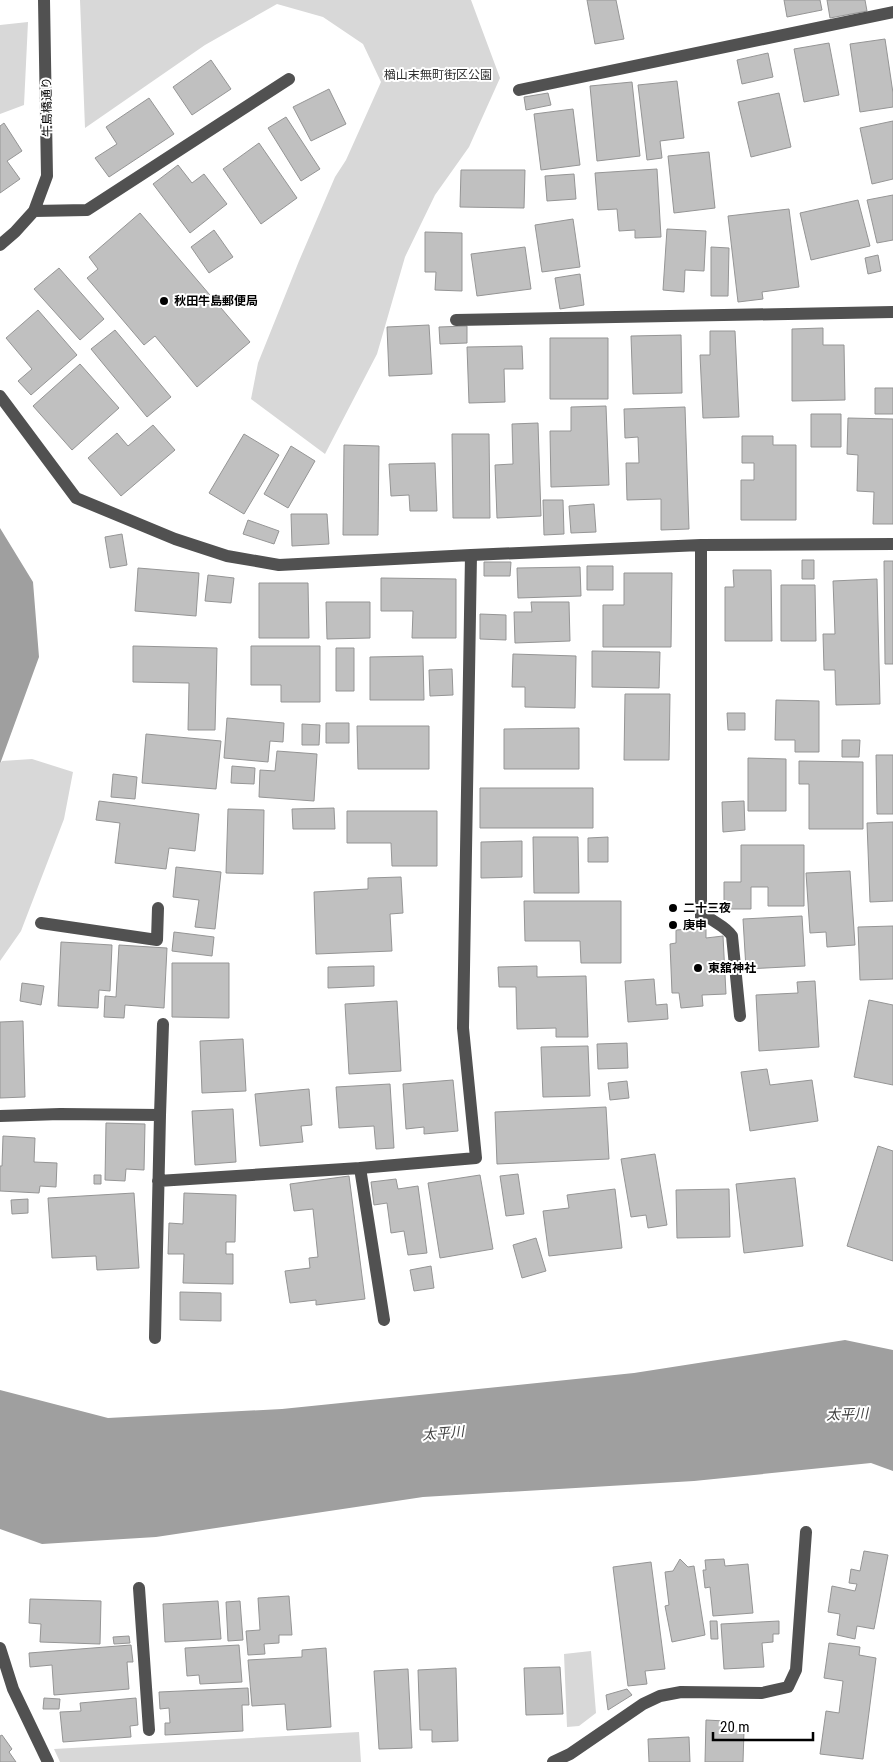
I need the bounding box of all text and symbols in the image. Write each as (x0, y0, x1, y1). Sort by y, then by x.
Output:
park label: 楢山末無町街区公園 (384, 68, 492, 82)
street label: 牛島橋通り (39, 77, 55, 137)
place label: 秋田牛島郵便局 (174, 294, 258, 308)
marker: 秋田牛島郵便局 (158, 295, 170, 307)
place label: 二十三夜 (683, 901, 731, 915)
marker: 二十三夜 (667, 902, 679, 914)
place label: 庚申 (683, 918, 707, 932)
marker: 庚申 (667, 919, 679, 931)
place label: 東舘神社 (708, 961, 756, 975)
marker: 東舘神社 (692, 962, 704, 974)
water label: 太平川 (826, 1405, 870, 1423)
water label: 太平川 (421, 1423, 467, 1443)
scale bar (713, 1710, 813, 1742)
text: 20 m (720, 1718, 750, 1736)

